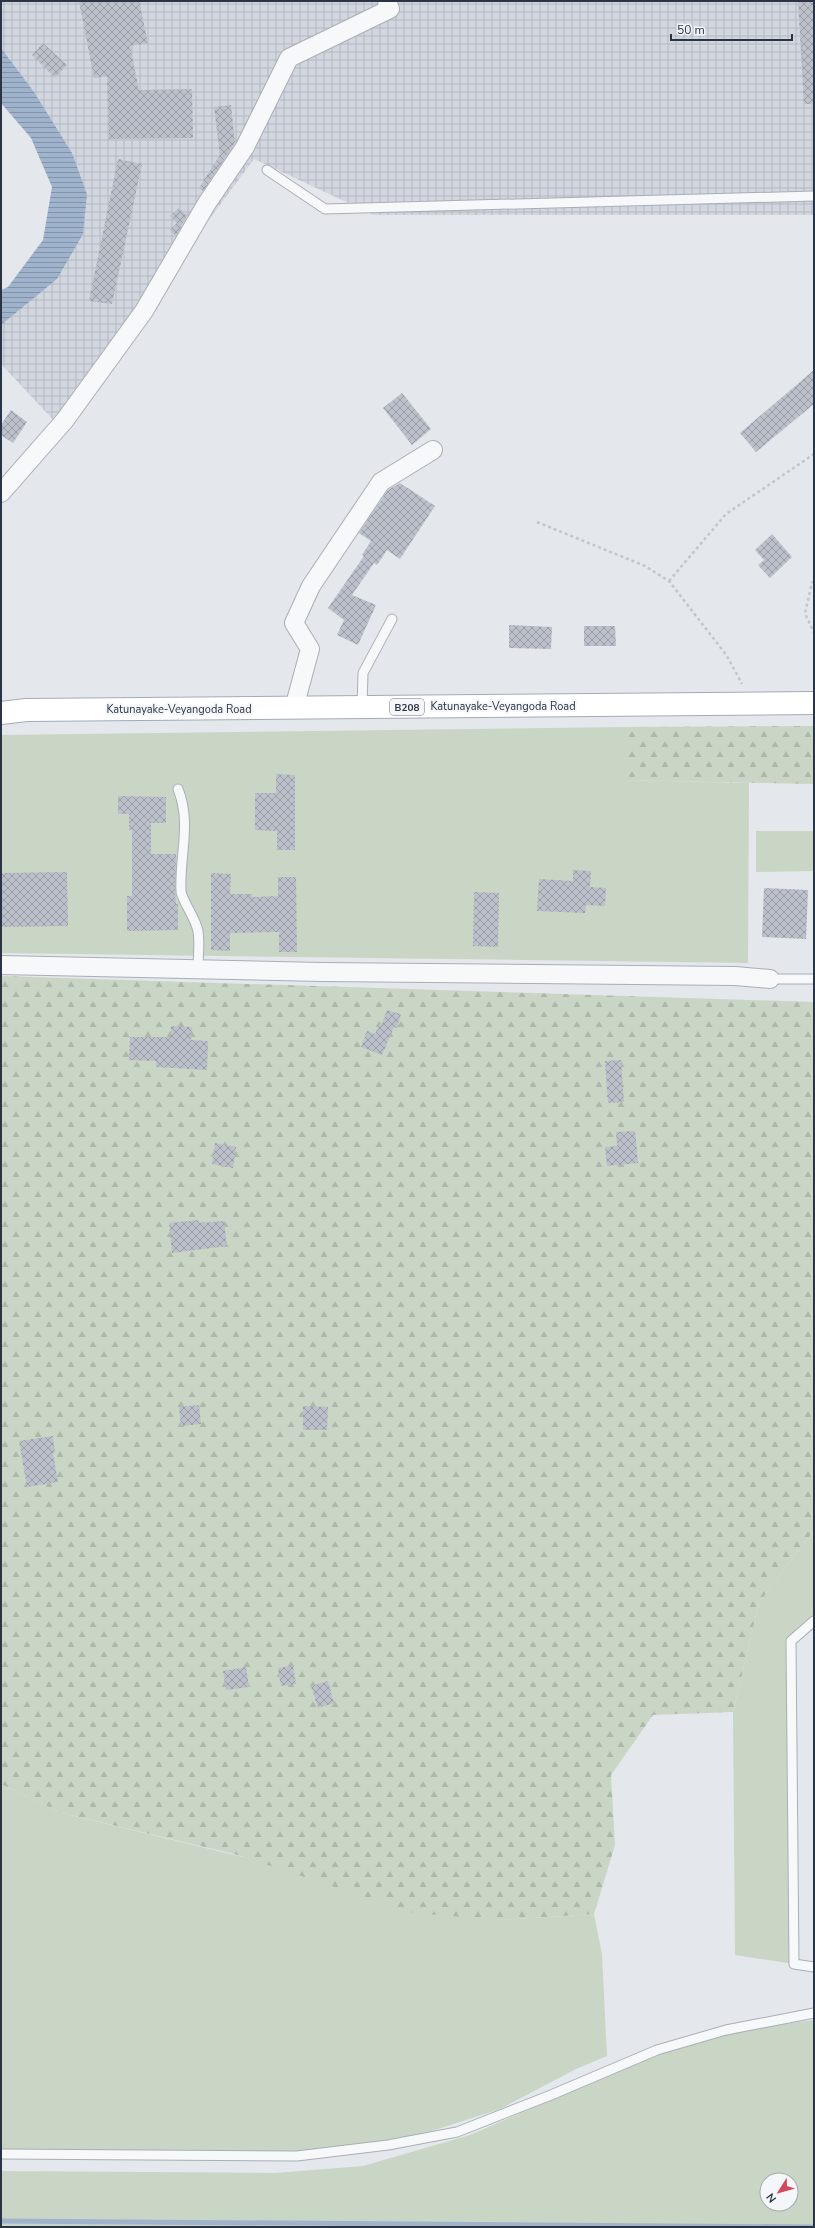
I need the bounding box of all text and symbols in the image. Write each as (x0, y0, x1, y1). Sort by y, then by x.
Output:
scale bar (671, 16, 792, 42)
text: 50 m (677, 22, 705, 38)
road number: B208 (390, 699, 424, 715)
street label: Katunayake-Veyangoda Road (430, 699, 576, 714)
street label: Katunayake-Veyangoda Road (106, 702, 252, 717)
north arrow (759, 2172, 799, 2212)
text: N (763, 2190, 780, 2206)

